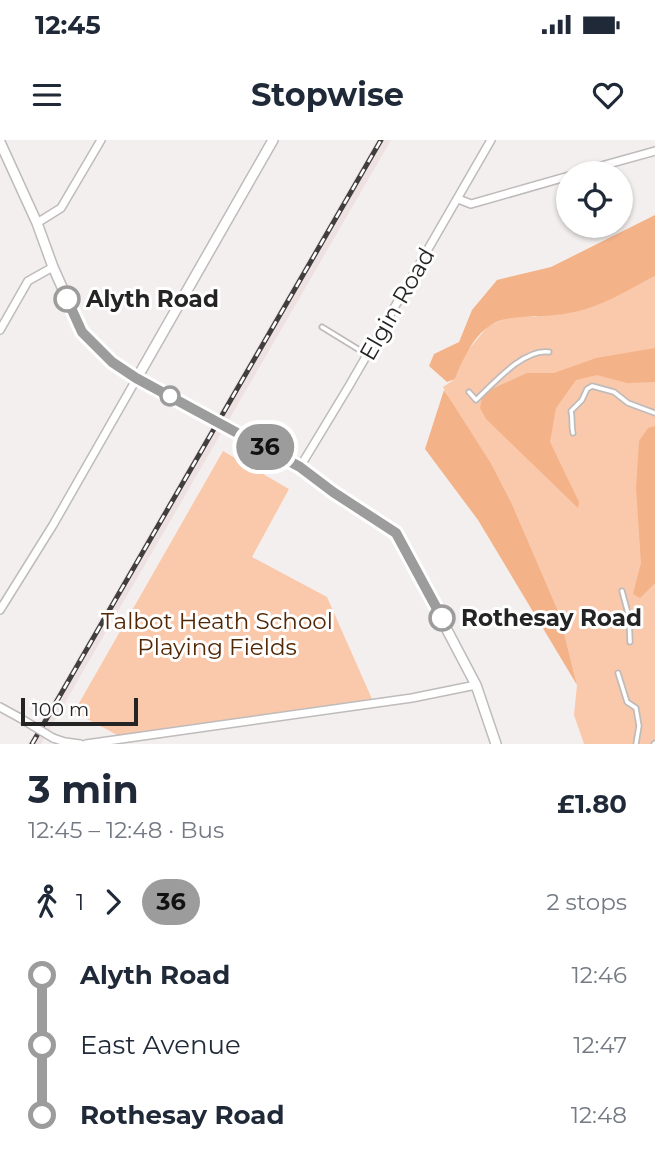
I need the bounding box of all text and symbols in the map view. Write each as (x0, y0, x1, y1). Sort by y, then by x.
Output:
text: 12:45 (35, 9, 101, 41)
text: Stopwise (251, 75, 404, 114)
icon: menu (28, 76, 66, 114)
icon: heart (589, 76, 627, 114)
map controls (556, 161, 633, 238)
button: locate (556, 161, 633, 238)
street label: Elgin Road (354, 243, 440, 365)
place label: Alyth Road (85, 285, 219, 313)
marker: Alyth Road (54, 286, 80, 312)
unlabelled marker (160, 386, 180, 406)
line badge: 36 (233, 424, 296, 470)
text: 36 (250, 432, 280, 461)
place label: Rothesay Road (461, 604, 642, 632)
marker: Rothesay Road (429, 605, 455, 631)
park label: Talbot Heath School Playing Fields (101, 607, 333, 661)
scale bar (21, 695, 138, 727)
text: 100 m (32, 698, 89, 721)
text: 3 min (28, 766, 139, 813)
text: £1.80 (557, 788, 627, 820)
text: 12:45 – 12:48 · Bus (28, 816, 224, 844)
icon: walk (28, 883, 66, 921)
icon: forward (94, 883, 132, 921)
text: 36 (156, 887, 186, 916)
text: 1 (76, 888, 84, 916)
text: 2 stops (547, 888, 627, 916)
text: Alyth Road (80, 959, 230, 991)
text: 12:46 (572, 961, 627, 989)
text: East Avenue (80, 1029, 241, 1061)
text: 12:47 (573, 1031, 627, 1059)
text: Rothesay Road (80, 1099, 284, 1131)
text: 12:48 (571, 1101, 627, 1129)

